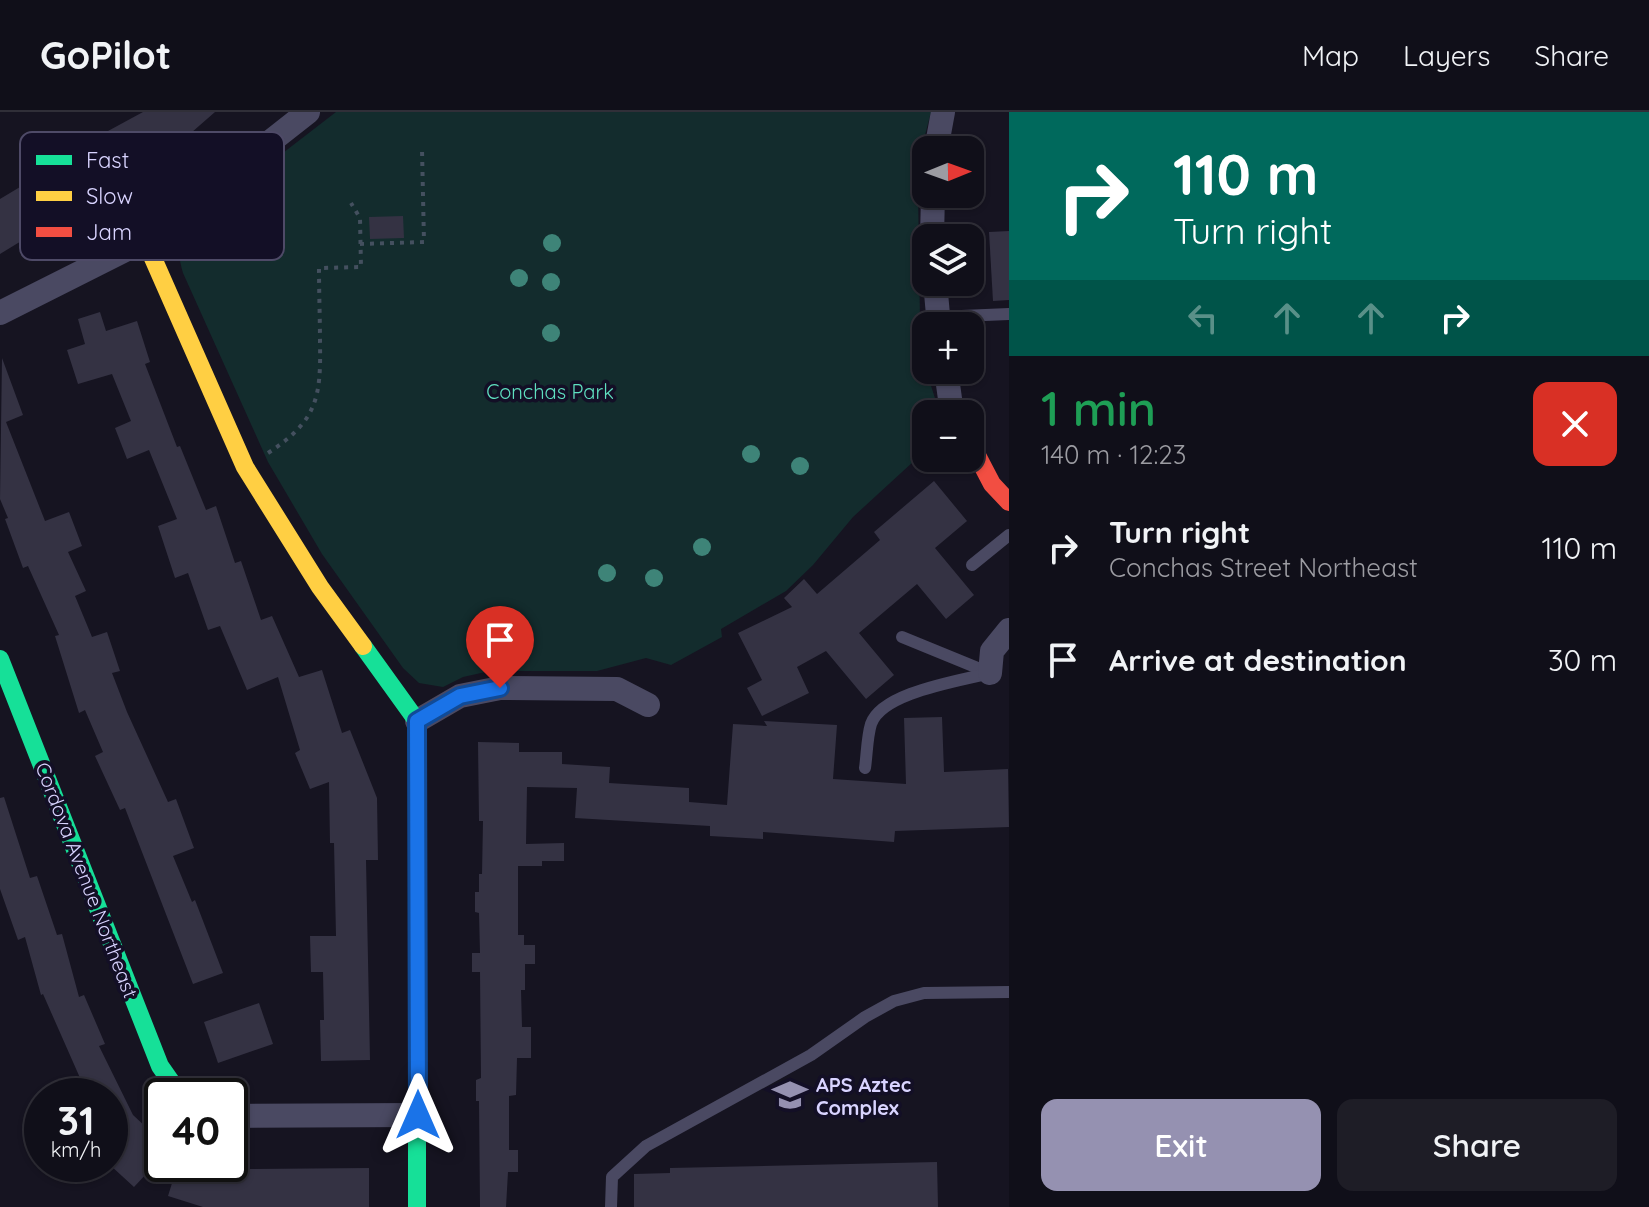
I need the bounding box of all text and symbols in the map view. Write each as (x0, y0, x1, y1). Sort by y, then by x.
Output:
text: GoPilot (40, 31, 171, 79)
text: Map (1302, 38, 1359, 73)
text: Layers (1403, 38, 1490, 73)
text: Share (1534, 38, 1609, 73)
legend (20, 132, 284, 260)
north arrow (912, 136, 984, 208)
map controls (912, 136, 984, 472)
text: 110 m (1173, 139, 1318, 209)
icon: right (1041, 144, 1145, 248)
text: Fast (86, 146, 129, 174)
text: Slow (86, 182, 133, 210)
text: Turn right (1173, 208, 1332, 253)
text: Jam (86, 218, 132, 246)
button: layers (912, 224, 984, 296)
icon: left (1181, 296, 1225, 340)
icon: ahead (1265, 296, 1309, 340)
icon: ahead (1349, 296, 1393, 340)
icon: right (1433, 296, 1477, 340)
button: + (912, 312, 984, 384)
text: 1 min (1041, 378, 1156, 438)
park label: Conchas Park (486, 379, 614, 404)
button: close (1533, 382, 1617, 466)
button: − (912, 400, 984, 472)
text: 140 m · 12:23 (1041, 438, 1186, 471)
text: Turn right (1109, 513, 1250, 551)
icon: right (1041, 526, 1085, 570)
text: 110 m (1541, 529, 1617, 567)
text: Conchas Street Northeast (1109, 551, 1418, 584)
pin (466, 606, 534, 688)
icon: arrive (478, 618, 522, 662)
icon: arrive (1041, 638, 1085, 682)
text: Arrive at destination (1109, 641, 1407, 679)
text: 30 m (1548, 641, 1617, 679)
street label: Cordova Avenue Northeast (30, 759, 144, 1002)
place label: APS Aztec Complex (816, 1072, 911, 1120)
position arrow (376, 1073, 460, 1157)
school or university icon: APS Aztec Complex (771, 1076, 809, 1114)
speed limit sign: 40 (144, 1078, 248, 1182)
text: 31 (57, 1095, 95, 1145)
button: Exit (1041, 1099, 1321, 1191)
button: Share (1337, 1099, 1617, 1191)
text: km/h (51, 1137, 101, 1162)

